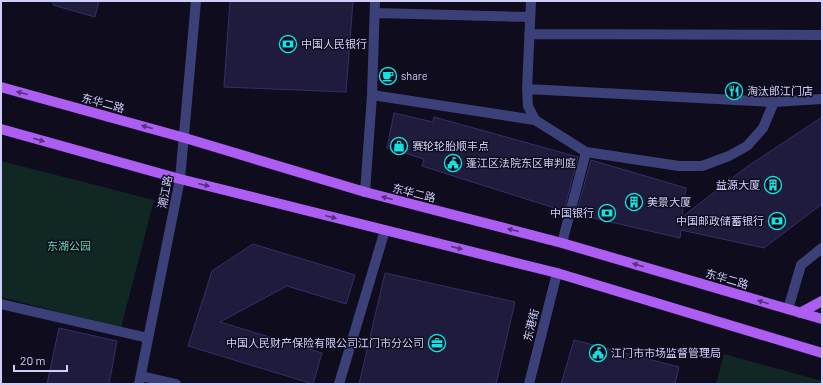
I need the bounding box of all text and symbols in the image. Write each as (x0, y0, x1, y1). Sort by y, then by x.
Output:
bank icon: 中国人民银行 (278, 34, 298, 54)
place label: 中国人民银行 (301, 37, 367, 50)
cafe icon: share (378, 66, 398, 86)
place label: share (401, 69, 428, 82)
restaurant icon: 淘汰郎江门店 (724, 81, 744, 101)
place label: 淘汰郎江门店 (747, 84, 813, 97)
one-way arrow (16, 90, 28, 96)
street label: 东华二路 (80, 91, 126, 114)
one-way arrow (141, 124, 153, 130)
shop icon: 赛轮轮胎顺丰点 (389, 136, 409, 156)
one-way arrow (33, 137, 45, 143)
place label: 赛轮轮胎顺丰点 (412, 139, 489, 152)
public building icon: 蓬江区法院东区审判庭 (443, 153, 463, 173)
place label: 蓬江区法院东区审判庭 (466, 156, 576, 169)
street label: 潮江路 (155, 174, 174, 209)
building icon: 益源大厦 (763, 175, 783, 195)
place label: 益源大厦 (716, 178, 760, 191)
street label: 东华二路 (391, 181, 437, 204)
one-way arrow (198, 183, 211, 189)
building icon: 美景大厦 (624, 192, 644, 212)
one-way arrow (381, 195, 393, 201)
place label: 美景大厦 (647, 195, 691, 208)
bank icon: 中国银行 (597, 203, 617, 223)
place label: 中国银行 (550, 206, 594, 219)
bank icon: 中国邮政储蓄银行 (767, 211, 787, 231)
one-way arrow (324, 214, 337, 220)
place label: 中国邮政储蓄银行 (676, 214, 764, 227)
one-way arrow (507, 227, 519, 233)
park label: 东湖公园 (47, 239, 91, 252)
one-way arrow (451, 245, 463, 251)
one-way arrow (632, 262, 644, 268)
street label: 东华二路 (704, 266, 750, 291)
one-way arrow (757, 299, 769, 305)
street label: 东港街 (520, 307, 541, 342)
office icon: 中国人民财产保险有限公司江门市分公司 (427, 333, 447, 353)
place label: 中国人民财产保险有限公司江门市分公司 (226, 336, 424, 349)
public building icon: 江门市市场监督管理局 (588, 343, 608, 363)
place label: 江门市市场监督管理局 (611, 346, 721, 359)
scale bar (14, 347, 67, 373)
text: 20 m (20, 353, 46, 367)

